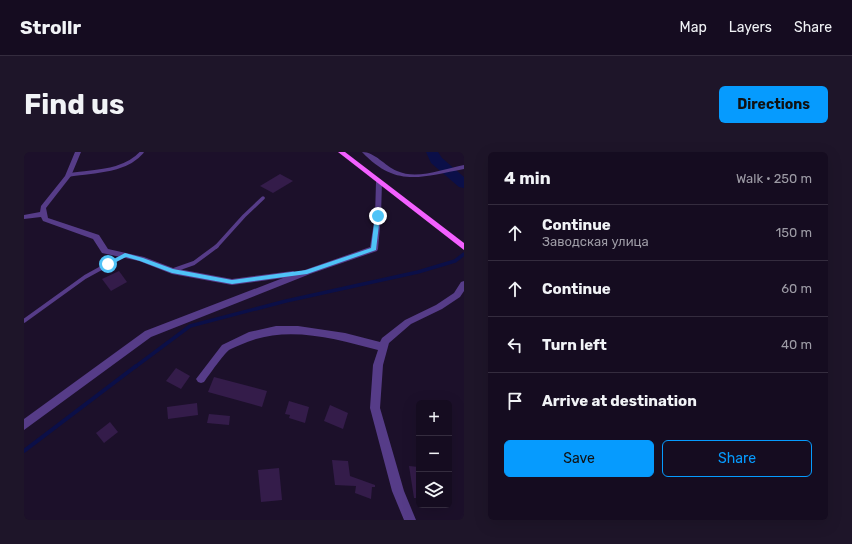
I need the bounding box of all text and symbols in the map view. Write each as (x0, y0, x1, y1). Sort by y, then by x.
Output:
text: Strollr (20, 16, 81, 39)
text: Map (680, 19, 707, 36)
text: Layers (729, 19, 772, 36)
text: Share (794, 19, 832, 36)
button: Directions (719, 86, 828, 123)
text: Find us (24, 88, 124, 121)
text: 4 min (504, 168, 551, 188)
text: Walk · 250 m (736, 171, 812, 186)
route end (369, 207, 387, 225)
text: Continue (542, 216, 611, 234)
icon: ahead (504, 222, 526, 244)
text: 150 m (776, 225, 812, 240)
text: Заводская улица (542, 234, 649, 249)
route start (99, 255, 117, 273)
icon: ahead (504, 278, 526, 300)
text: Continue (542, 280, 611, 298)
text: 60 m (781, 281, 812, 296)
icon: left (504, 334, 526, 356)
text: Turn left (542, 336, 607, 354)
text: 40 m (781, 337, 812, 352)
icon: arrive (504, 390, 526, 412)
text: Arrive at destination (542, 392, 697, 410)
map controls (416, 400, 452, 508)
button: + (416, 400, 452, 436)
button: − (416, 436, 452, 472)
button: Save (504, 440, 654, 477)
button: Share (662, 440, 812, 477)
button: layers (416, 472, 452, 508)

